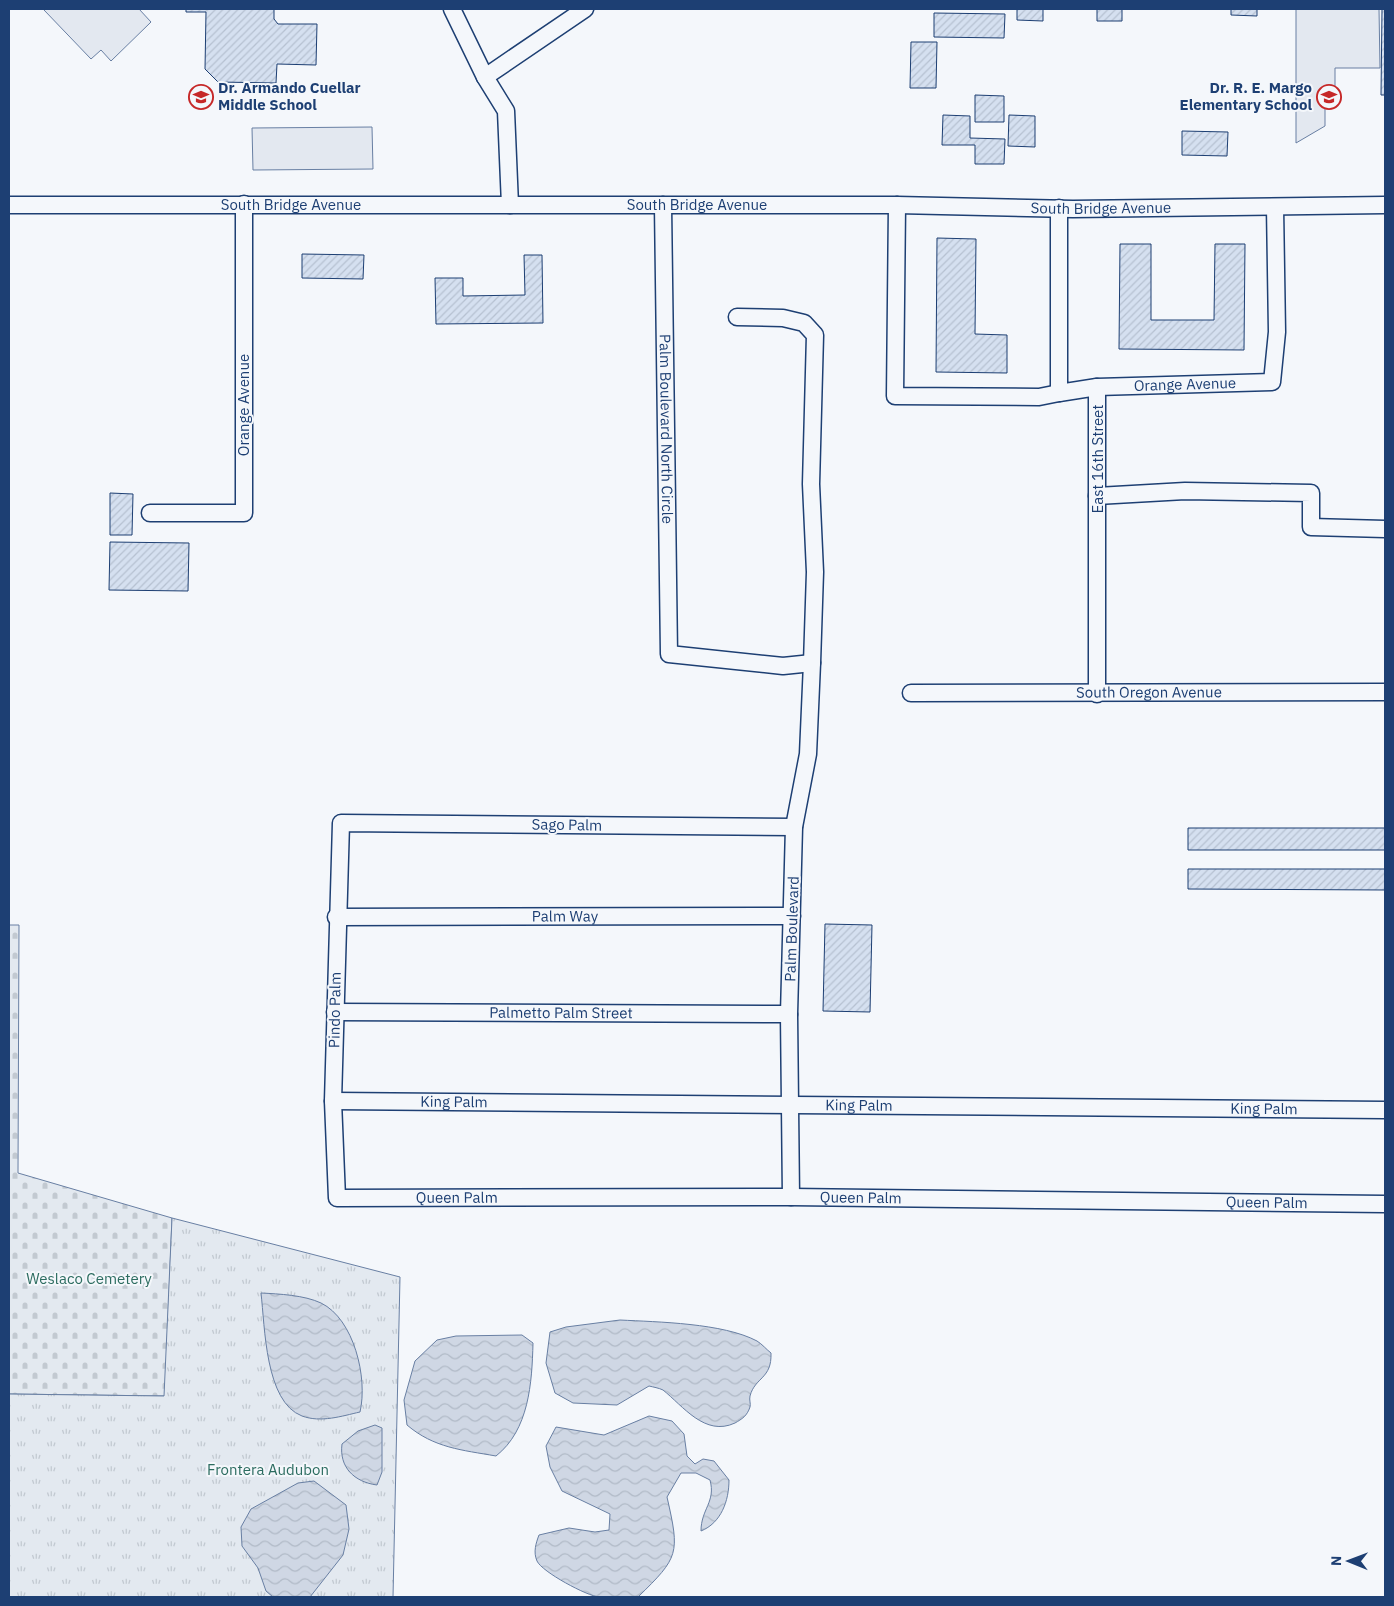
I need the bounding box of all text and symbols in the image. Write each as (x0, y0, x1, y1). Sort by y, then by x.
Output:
place label: Dr. Armando Cuellar Middle School (218, 78, 361, 114)
place label: Dr. R. E. Margo Elementary School (1180, 78, 1312, 114)
school or university icon: Dr. Armando Cuellar Middle School (188, 84, 214, 110)
school or university icon: Dr. R. E. Margo Elementary School (1316, 84, 1342, 110)
street label: South Bridge Avenue (221, 195, 361, 214)
street label: South Bridge Avenue (627, 195, 767, 214)
street label: South Bridge Avenue (1030, 198, 1171, 218)
street label: Palm Boulevard North Circle (656, 334, 677, 524)
street label: Orange Avenue (234, 354, 253, 456)
street label: Orange Avenue (1133, 373, 1236, 395)
street label: East 16th Street (1088, 404, 1107, 514)
street label: South Oregon Avenue (1076, 682, 1222, 702)
street label: Sago Palm (532, 814, 602, 835)
street label: Palm Boulevard (780, 876, 803, 982)
street label: Palm Way (532, 906, 599, 926)
street label: Pindo Palm (324, 972, 345, 1048)
street label: Palmetto Palm Street (489, 1003, 633, 1022)
street label: King Palm (420, 1092, 488, 1111)
street label: King Palm (825, 1095, 893, 1115)
street label: King Palm (1230, 1099, 1298, 1118)
street label: Queen Palm (820, 1187, 902, 1207)
street label: Queen Palm (416, 1188, 498, 1207)
street label: Queen Palm (1226, 1192, 1308, 1212)
park label: Weslaco Cemetery (26, 1269, 152, 1288)
park label: Frontera Audubon (207, 1460, 329, 1479)
north arrow (1324, 1536, 1374, 1586)
text: N (1327, 1556, 1345, 1566)

